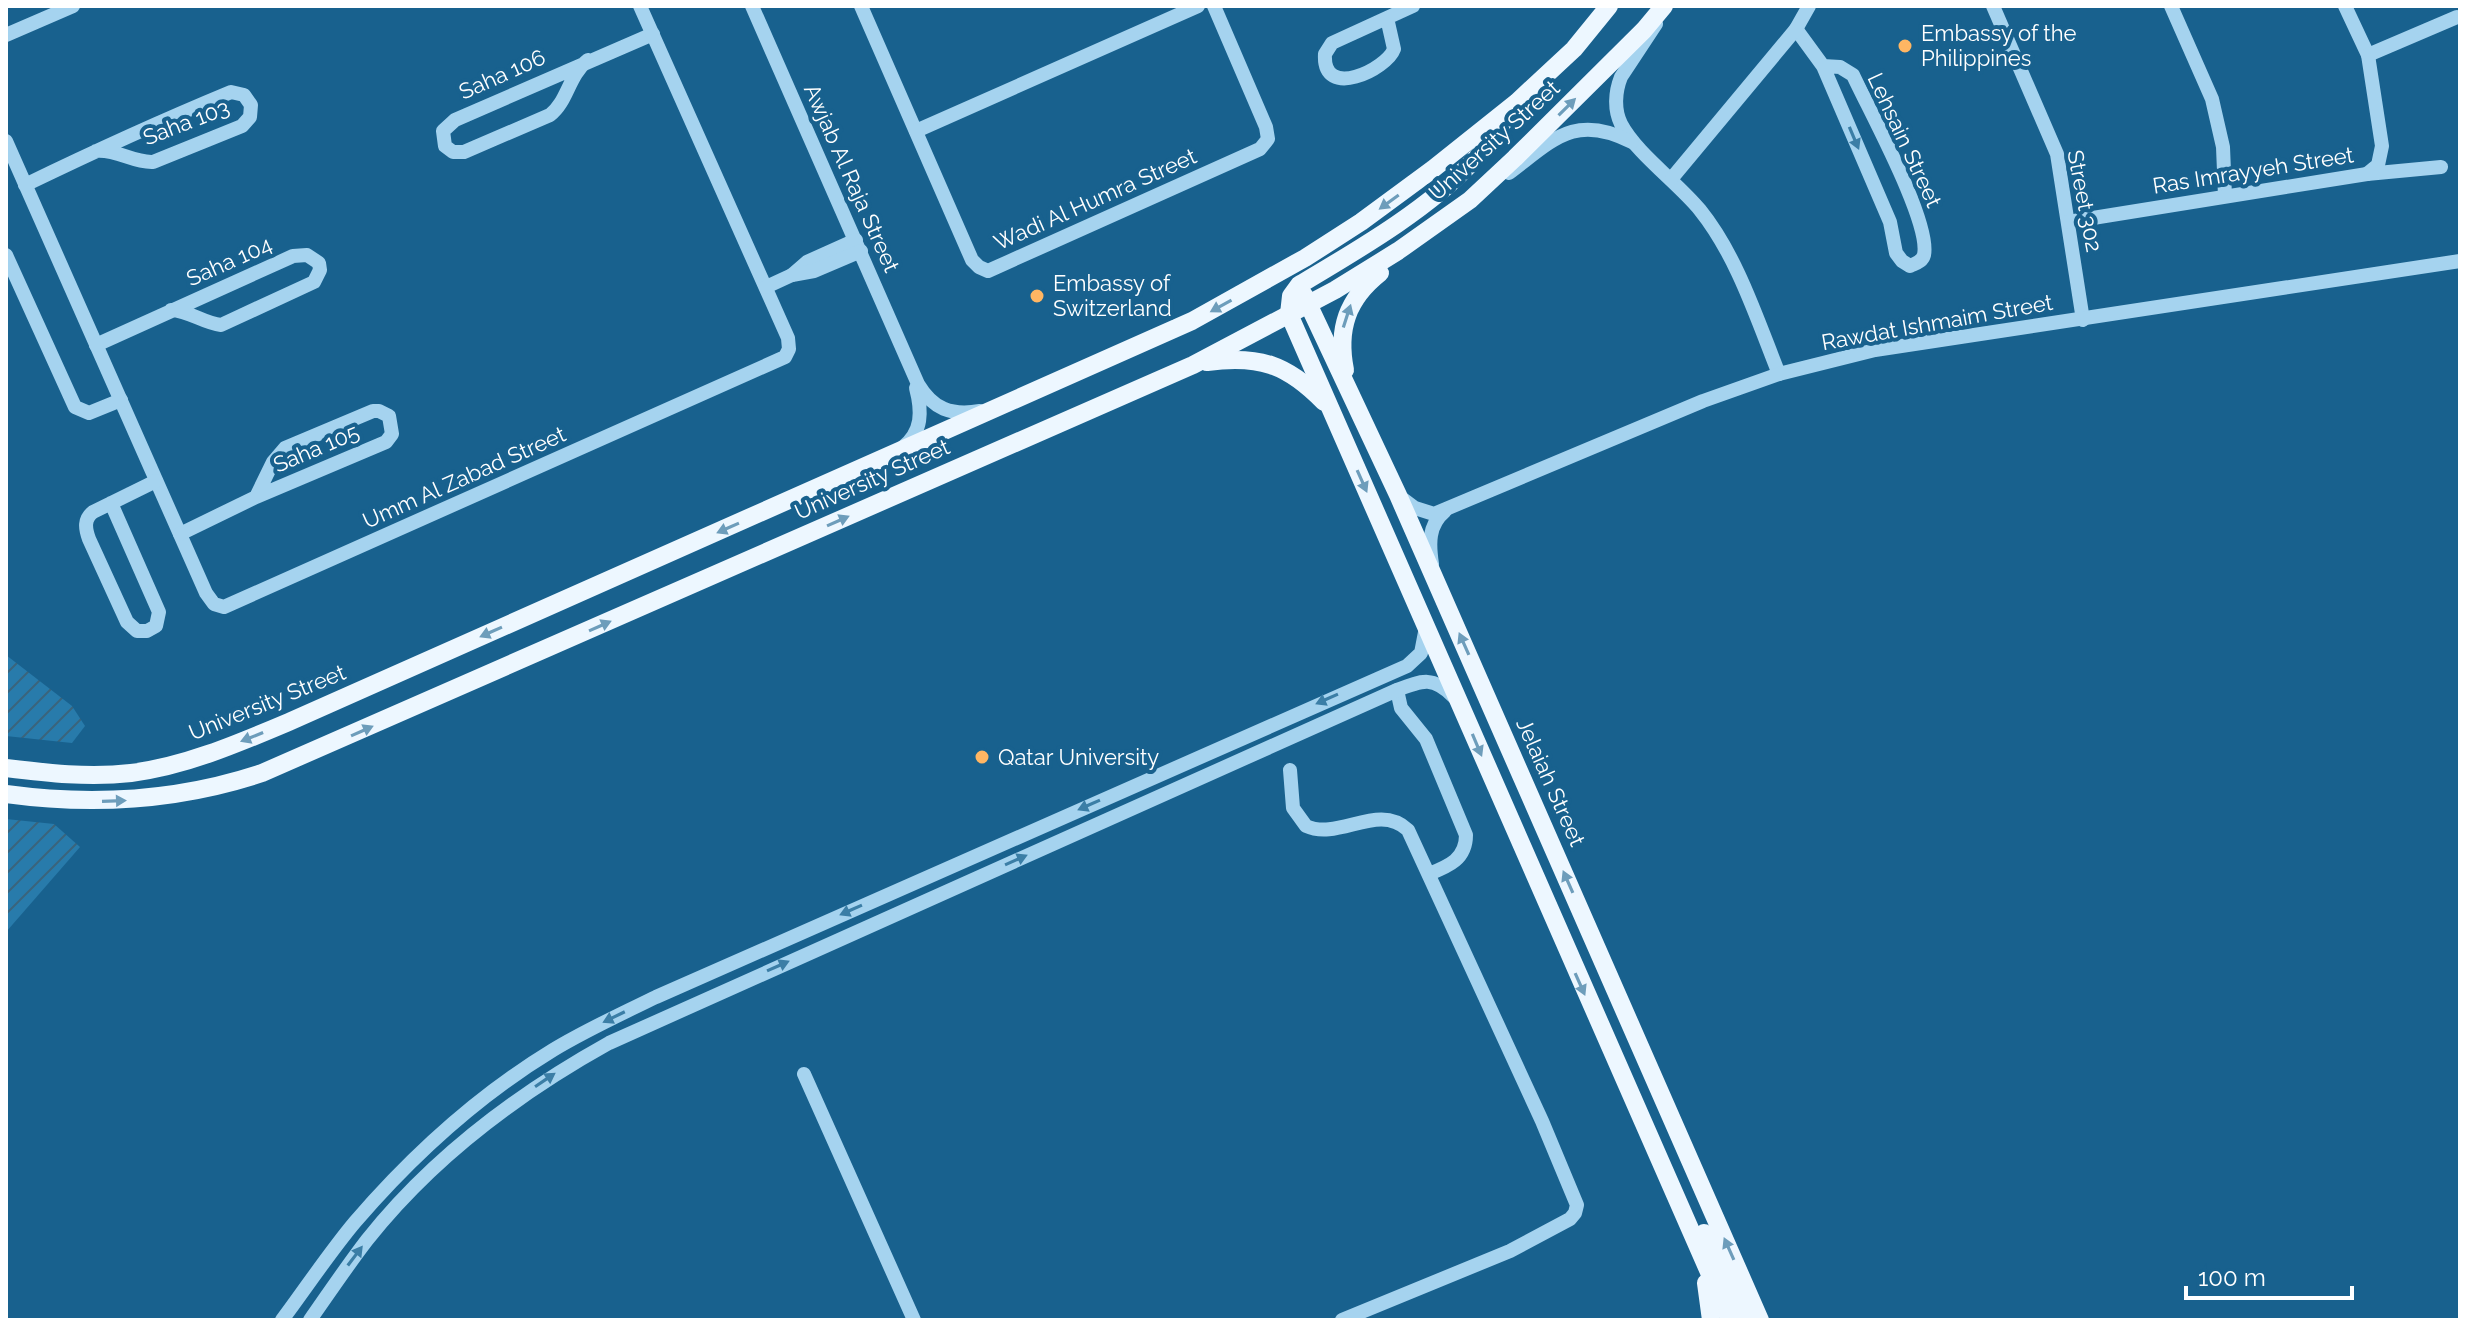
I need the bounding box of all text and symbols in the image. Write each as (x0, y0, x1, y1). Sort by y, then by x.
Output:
place label: Embassy of the Philippines (1921, 20, 2077, 71)
marker: Embassy of the Philippines (1896, 37, 1914, 55)
street label: Saha 106 (455, 43, 549, 105)
street label: Lehsain Street (1863, 69, 1948, 212)
street label: University Street (1423, 74, 1565, 205)
street label: Awjab Al Raja Street (799, 80, 905, 277)
street label: Saha 103 (139, 94, 233, 150)
one-way arrow (1557, 99, 1576, 117)
one-way arrow (1847, 126, 1860, 150)
street label: Ras Imrayyeh Street (2151, 141, 2356, 199)
street label: Wadi Al Humra Street (990, 142, 1201, 255)
street label: Street 302 (2062, 148, 2108, 254)
one-way arrow (1379, 193, 1399, 209)
street label: Saha 104 (182, 231, 276, 291)
place label: Embassy of Switzerland (1053, 270, 1172, 321)
marker: Embassy of Switzerland (1028, 287, 1046, 305)
street label: Rawdat Ishmaim Street (1819, 289, 2055, 355)
one-way arrow (1209, 299, 1232, 312)
one-way arrow (1341, 303, 1354, 327)
street label: Saha 105 (269, 418, 363, 478)
street label: Umm Al Zabad Street (359, 420, 570, 533)
street label: University Street (791, 433, 954, 525)
one-way arrow (1356, 469, 1369, 493)
one-way arrow (826, 514, 850, 527)
one-way arrow (717, 521, 740, 534)
one-way arrow (588, 619, 612, 632)
one-way arrow (479, 626, 502, 639)
one-way arrow (1457, 632, 1470, 656)
street label: University Street (185, 658, 350, 745)
one-way arrow (1315, 693, 1339, 706)
street label: Jelaiah Street (1511, 714, 1591, 851)
one-way arrow (350, 724, 374, 737)
one-way arrow (240, 731, 264, 744)
one-way arrow (1470, 733, 1483, 757)
place label: Qatar University (998, 744, 1159, 770)
marker: Qatar University (973, 748, 991, 766)
one-way arrow (102, 795, 127, 808)
one-way arrow (1077, 798, 1101, 812)
one-way arrow (1004, 853, 1027, 867)
one-way arrow (1562, 870, 1575, 894)
one-way arrow (840, 904, 863, 917)
one-way arrow (766, 959, 790, 972)
one-way arrow (1574, 972, 1587, 995)
one-way arrow (603, 1010, 626, 1024)
one-way arrow (535, 1073, 556, 1088)
one-way arrow (1722, 1237, 1735, 1260)
one-way arrow (347, 1246, 363, 1266)
scale bar (2186, 1250, 2352, 1300)
text: 100 m (2198, 1263, 2266, 1292)

